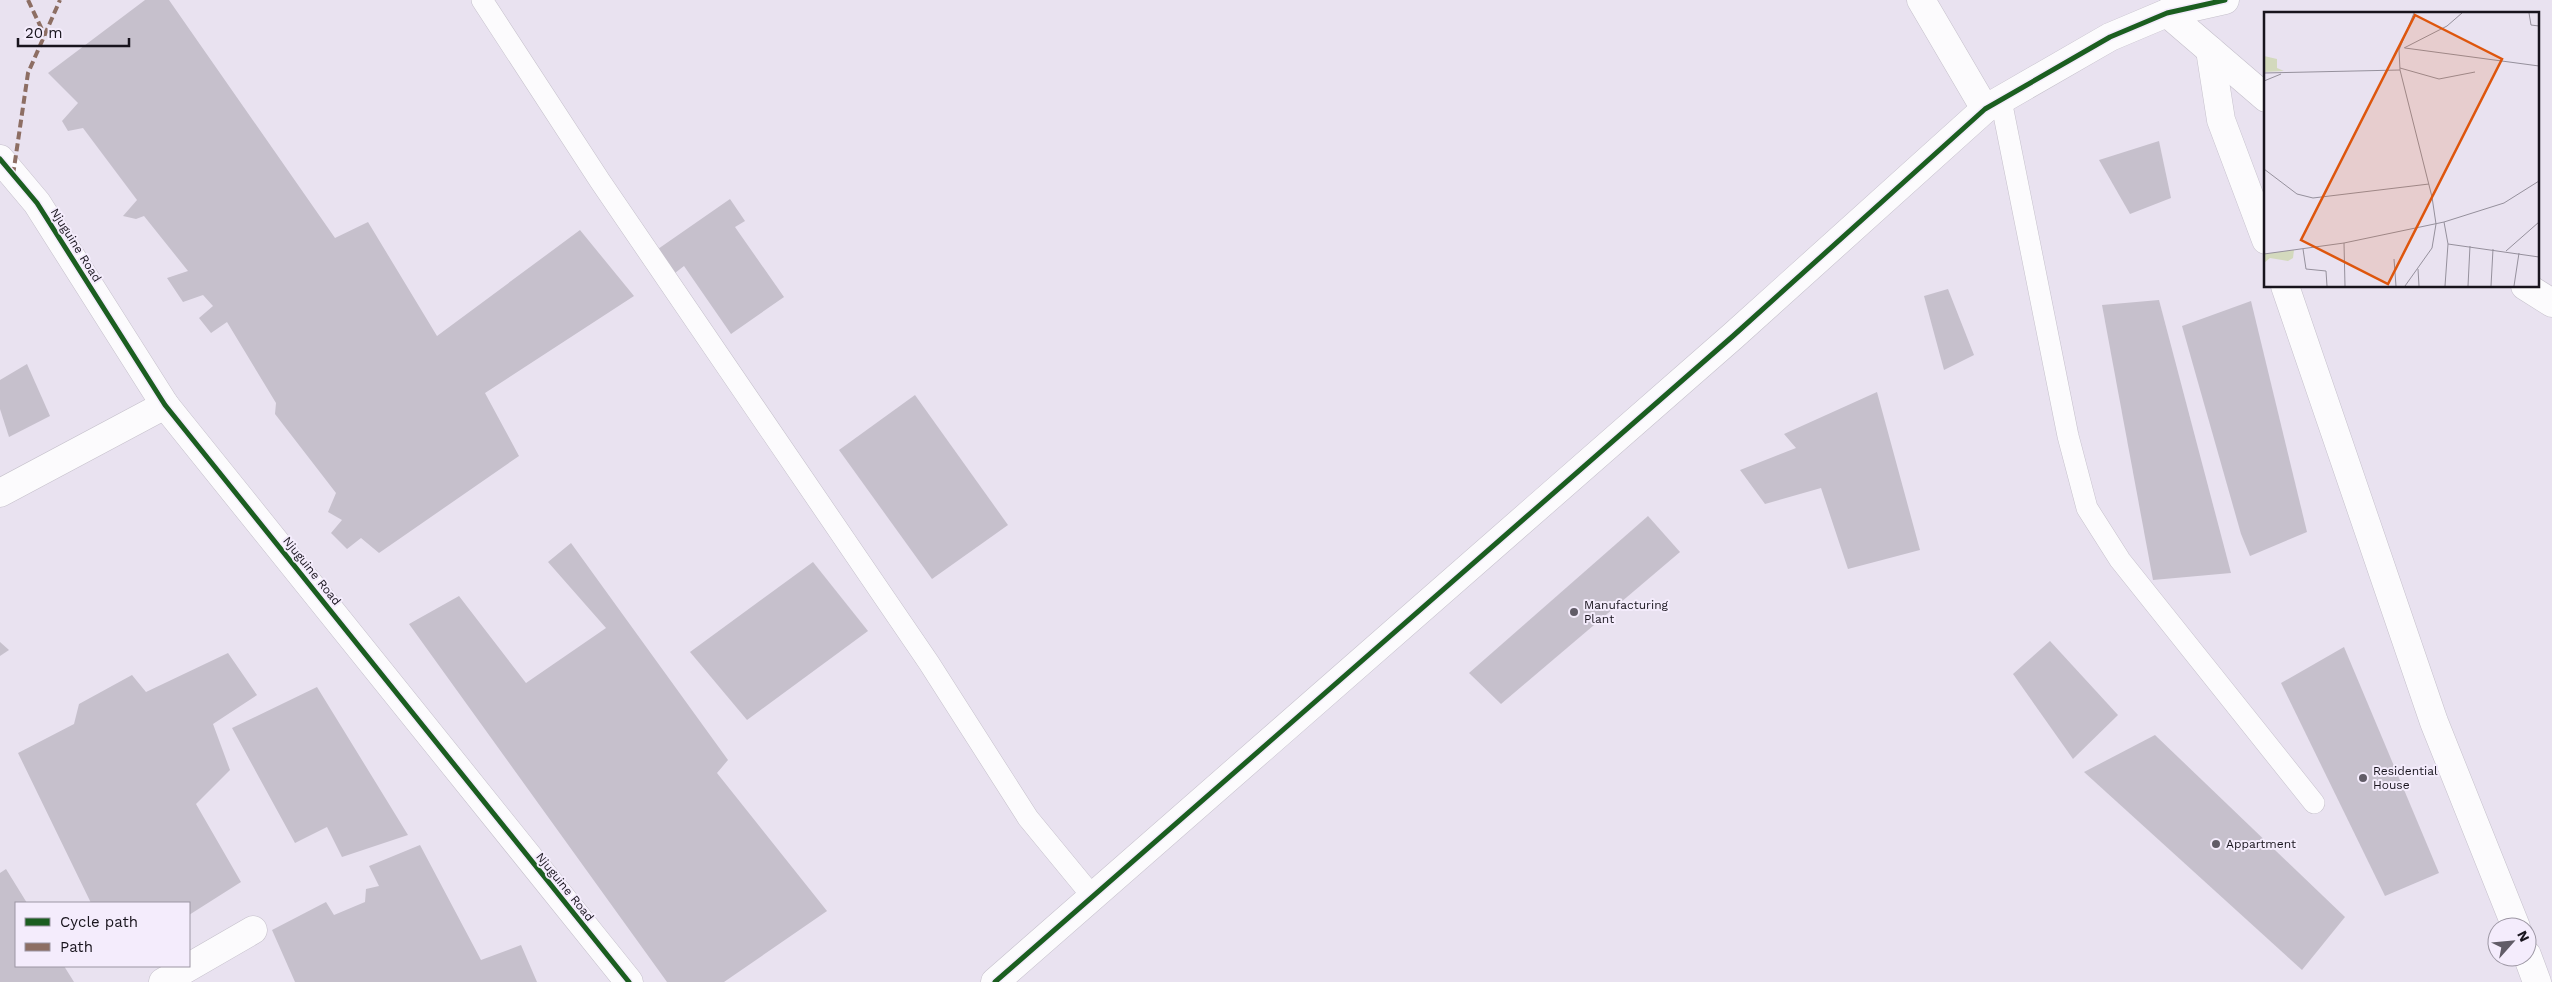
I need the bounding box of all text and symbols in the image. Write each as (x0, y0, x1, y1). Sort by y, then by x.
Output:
inset map (2264, 12, 2540, 288)
scale bar (18, 15, 129, 47)
text: 20 m (25, 24, 63, 42)
street label: Njuguine Road (48, 206, 104, 284)
street label: Njuguine Road (280, 534, 344, 608)
place label: Manufacturing Plant (1584, 598, 1669, 626)
marker: Manufacturing Plant (1568, 606, 1580, 618)
place label: Residential House (2373, 764, 2438, 792)
marker: Residential House (2357, 772, 2369, 784)
place label: Appartment (2226, 837, 2296, 851)
marker: Appartment (2210, 838, 2222, 850)
street label: Njuguine Road (533, 850, 597, 924)
legend (15, 902, 190, 967)
text: Cycle path (60, 913, 138, 931)
north arrow (2487, 917, 2537, 967)
text: N (2514, 928, 2533, 944)
text: Path (60, 938, 93, 956)

